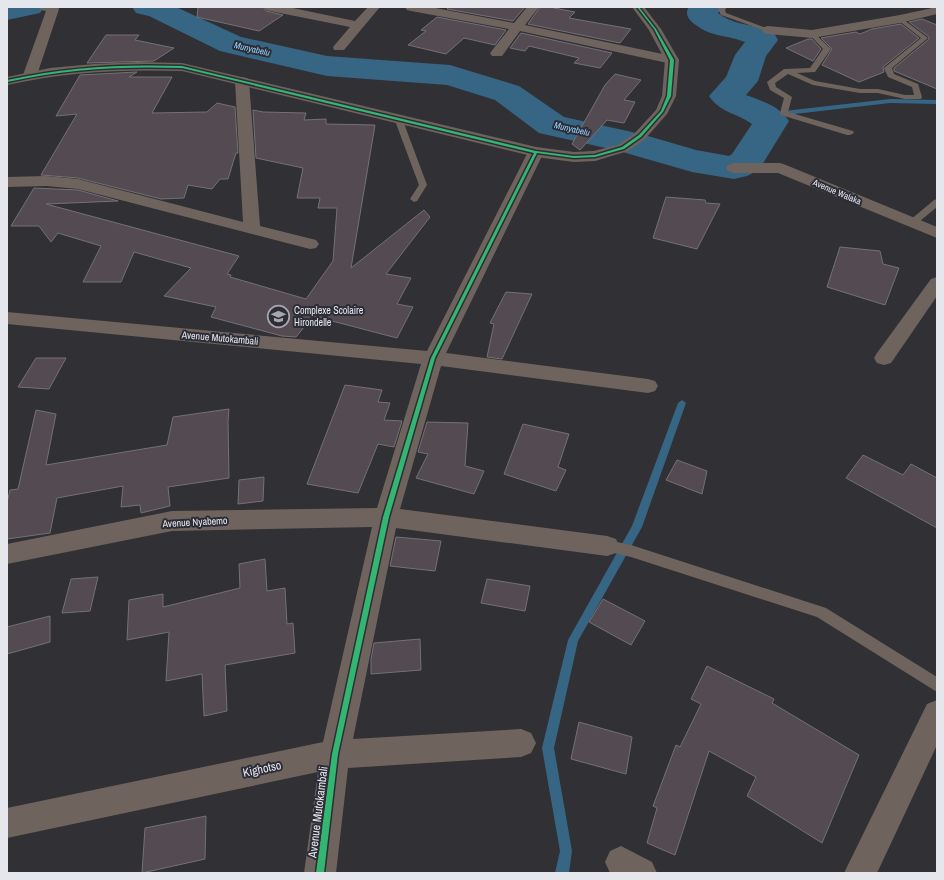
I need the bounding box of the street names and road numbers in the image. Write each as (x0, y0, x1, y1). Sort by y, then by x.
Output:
street label: Avenue Walaka (810, 176, 863, 208)
street label: Avenue Mutokambali (180, 328, 259, 348)
street label: Avenue Nyabemo (161, 514, 228, 530)
street label: Kighotso (241, 757, 283, 781)
street label: Avenue Mutokambali (304, 765, 332, 860)

